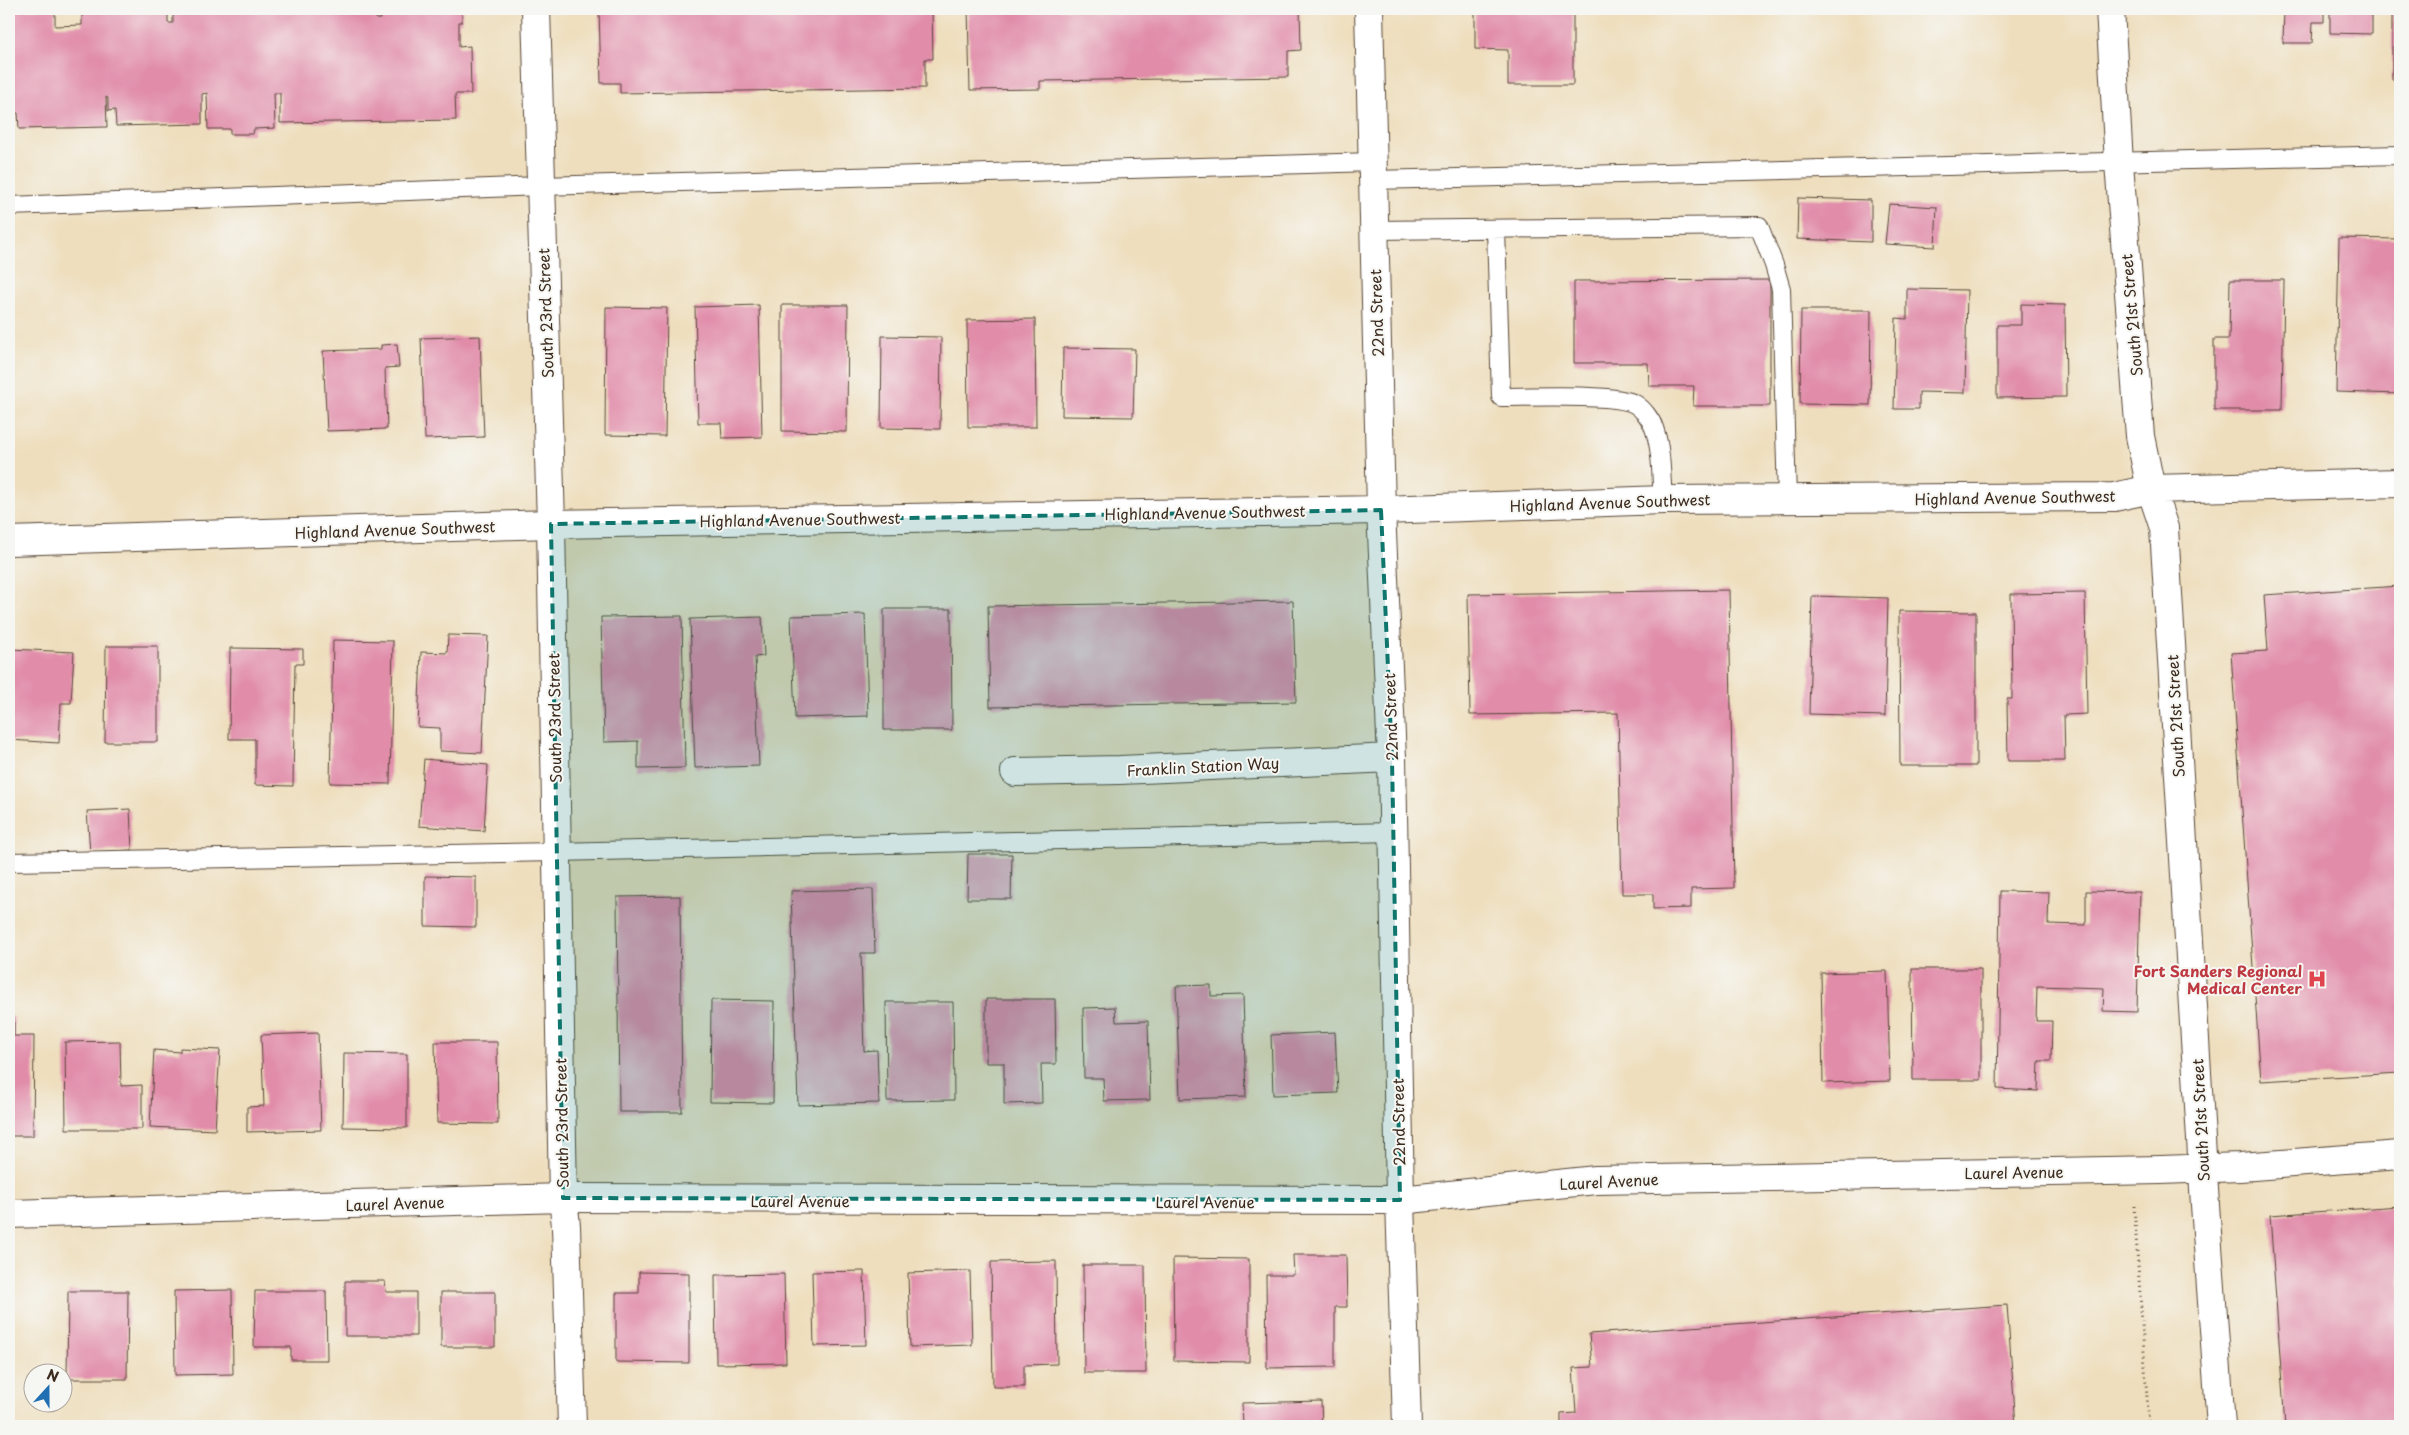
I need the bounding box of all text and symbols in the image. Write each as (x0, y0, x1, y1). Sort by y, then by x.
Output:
street label: South 23rd Street (531, 248, 559, 378)
street label: South 21st Street (2114, 253, 2148, 377)
street label: 22nd Street (1363, 269, 1389, 357)
street label: Highland Avenue Southwest (1914, 484, 2116, 510)
street label: Highland Avenue Southwest (1509, 487, 1711, 517)
street label: Highland Avenue Southwest (1104, 499, 1306, 525)
street label: Highland Avenue Southwest (699, 506, 901, 532)
street label: Highland Avenue Southwest (294, 514, 496, 544)
street label: South 23rd Street (541, 653, 567, 783)
street label: South 21st Street (2160, 654, 2190, 778)
street label: 22nd Street (1377, 673, 1403, 761)
street label: Franklin Station Way (1126, 751, 1280, 781)
place label: Fort Sanders Regional Medical Center (2133, 959, 2302, 999)
hospital icon: Fort Sanders Regional Medical Center (2306, 968, 2328, 990)
street label: South 23rd Street (548, 1058, 574, 1188)
street label: South 21st Street (2185, 1058, 2215, 1182)
street label: 22nd Street (1386, 1078, 1410, 1166)
street label: Laurel Avenue (1964, 1160, 2064, 1184)
street label: Laurel Avenue (1559, 1167, 1659, 1195)
street label: Laurel Avenue (750, 1189, 850, 1212)
street label: Laurel Avenue (345, 1190, 445, 1216)
street label: Laurel Avenue (1155, 1190, 1255, 1213)
north arrow (22, 1362, 72, 1412)
text: N (44, 1364, 62, 1387)

